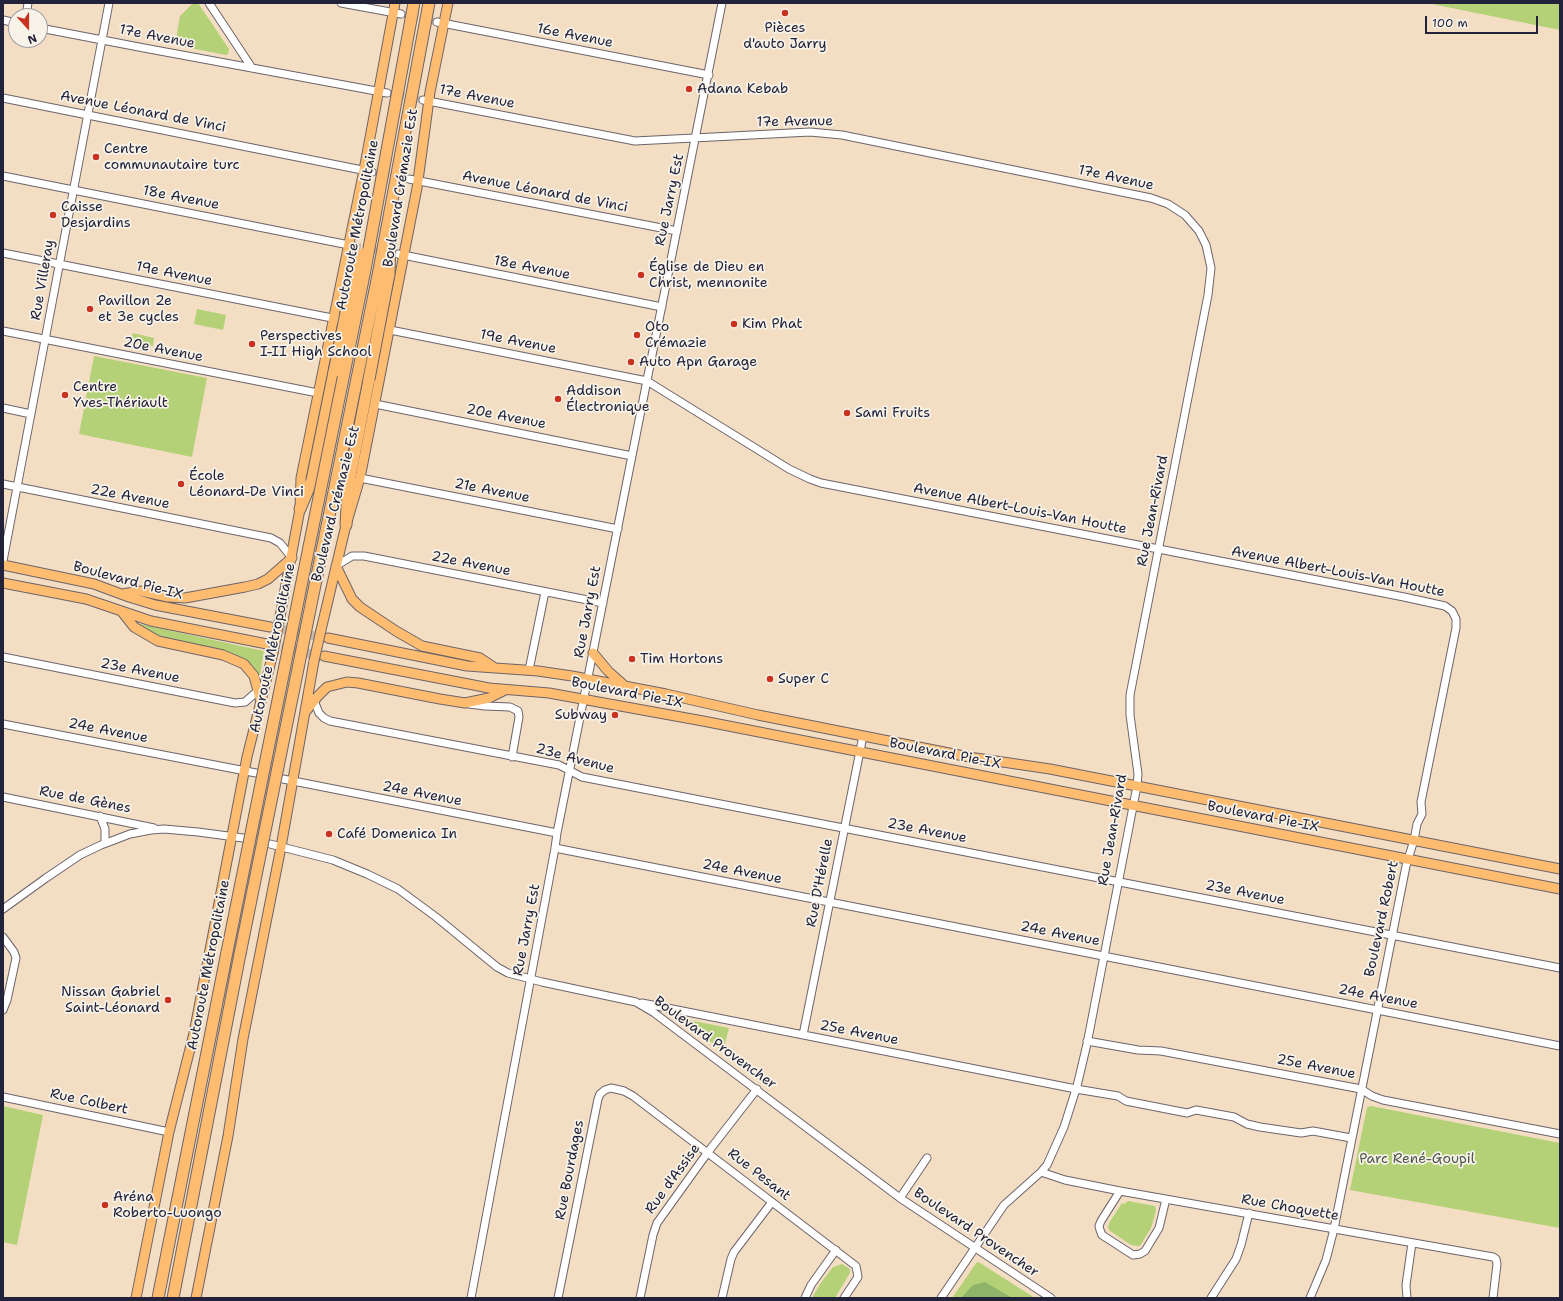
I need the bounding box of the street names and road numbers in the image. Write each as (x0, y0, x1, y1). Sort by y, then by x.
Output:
street label: 16e Avenue (536, 20, 614, 52)
street label: 17e Avenue (118, 21, 196, 53)
street label: 17e Avenue (438, 81, 516, 113)
street label: Avenue Léonard de Vinci (59, 88, 227, 136)
street label: Boulevard Crémazie Est (380, 108, 422, 268)
street label: 17e Avenue (757, 113, 833, 131)
street label: Autoroute Métropolitaine (333, 138, 383, 312)
street label: Rue Jarry Est (652, 153, 688, 247)
street label: 17e Avenue (1077, 162, 1155, 194)
street label: Avenue Léonard de Vinci (461, 168, 629, 216)
street label: 18e Avenue (141, 182, 221, 214)
street label: Rue Villeray (28, 238, 58, 322)
street label: 18e Avenue (492, 252, 572, 284)
street label: 19e Avenue (135, 258, 213, 290)
street label: 19e Avenue (479, 326, 557, 358)
street label: 20e Avenue (122, 334, 204, 366)
street label: 20e Avenue (465, 401, 547, 433)
street label: Boulevard Crémazie Est (308, 424, 364, 584)
street label: Rue Jean-Rivard (1134, 454, 1172, 568)
street label: 21e Avenue (453, 475, 531, 507)
street label: Avenue Albert-Louis-Van Houtte (912, 480, 1128, 538)
street label: 22e Avenue (89, 481, 171, 513)
street label: Avenue Albert-Louis-Van Houtte (1230, 543, 1446, 601)
street label: 22e Avenue (430, 548, 512, 580)
street label: Boulevard Pie-IX (71, 558, 185, 604)
street label: Autoroute Métropolitaine (247, 562, 299, 734)
street label: Rue Jarry Est (571, 565, 605, 659)
street label: 23e Avenue (99, 655, 181, 687)
street label: Boulevard Pie-IX (570, 674, 684, 712)
street label: 24e Avenue (67, 715, 149, 747)
street label: Boulevard Pie-IX (888, 735, 1002, 773)
street label: 23e Avenue (534, 740, 616, 778)
street label: Rue Jean-Rivard (1095, 773, 1131, 887)
street label: 24e Avenue (381, 778, 463, 810)
street label: Rue de Gènes (38, 783, 132, 817)
street label: Boulevard Pie-IX (1206, 798, 1320, 836)
street label: 23e Avenue (886, 815, 968, 847)
street label: Rue D'Hérelle (803, 837, 837, 929)
street label: 24e Avenue (701, 856, 783, 888)
street label: Boulevard Robert (1362, 860, 1402, 978)
street label: 23e Avenue (1204, 877, 1286, 909)
street label: Autoroute Métropolitaine (184, 878, 234, 1052)
street label: Rue Jarry Est (510, 883, 544, 977)
street label: 24e Avenue (1019, 918, 1101, 950)
street label: 24e Avenue (1337, 981, 1419, 1013)
street label: Boulevard Provencher (650, 993, 780, 1093)
street label: 25e Avenue (818, 1017, 900, 1049)
street label: 25e Avenue (1275, 1051, 1357, 1083)
street label: Rue Colbert (49, 1086, 129, 1118)
street label: Rue Bourdages (552, 1119, 588, 1221)
street label: Rue d'Assise (642, 1141, 704, 1217)
street label: Rue Pesant (724, 1145, 794, 1205)
street label: Boulevard Provencher (910, 1185, 1042, 1281)
street label: Rue Choquette (1240, 1191, 1340, 1225)

